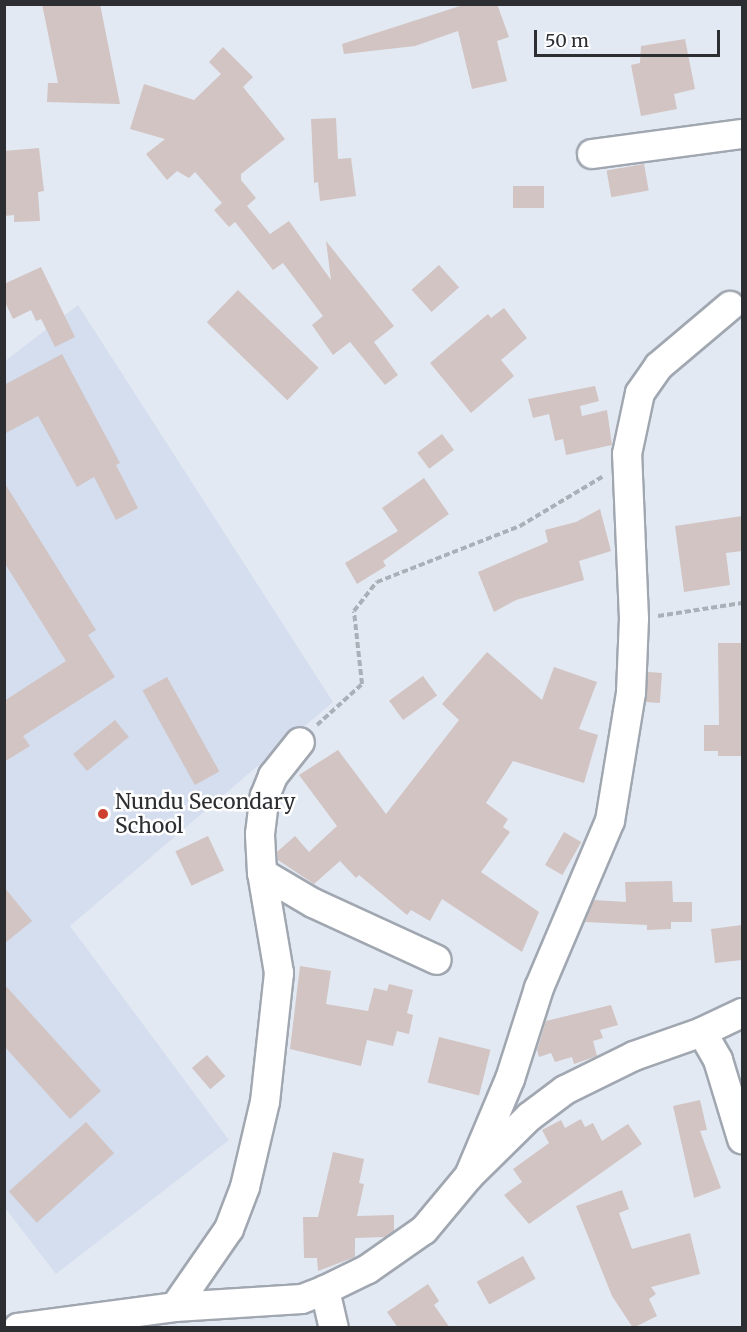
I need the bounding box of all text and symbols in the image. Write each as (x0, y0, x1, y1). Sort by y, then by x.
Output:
scale bar (537, 18, 723, 56)
text: 50 m (545, 29, 589, 52)
place label: Nundu Secondary School (115, 789, 295, 839)
marker: Nundu Secondary School (96, 807, 110, 821)

